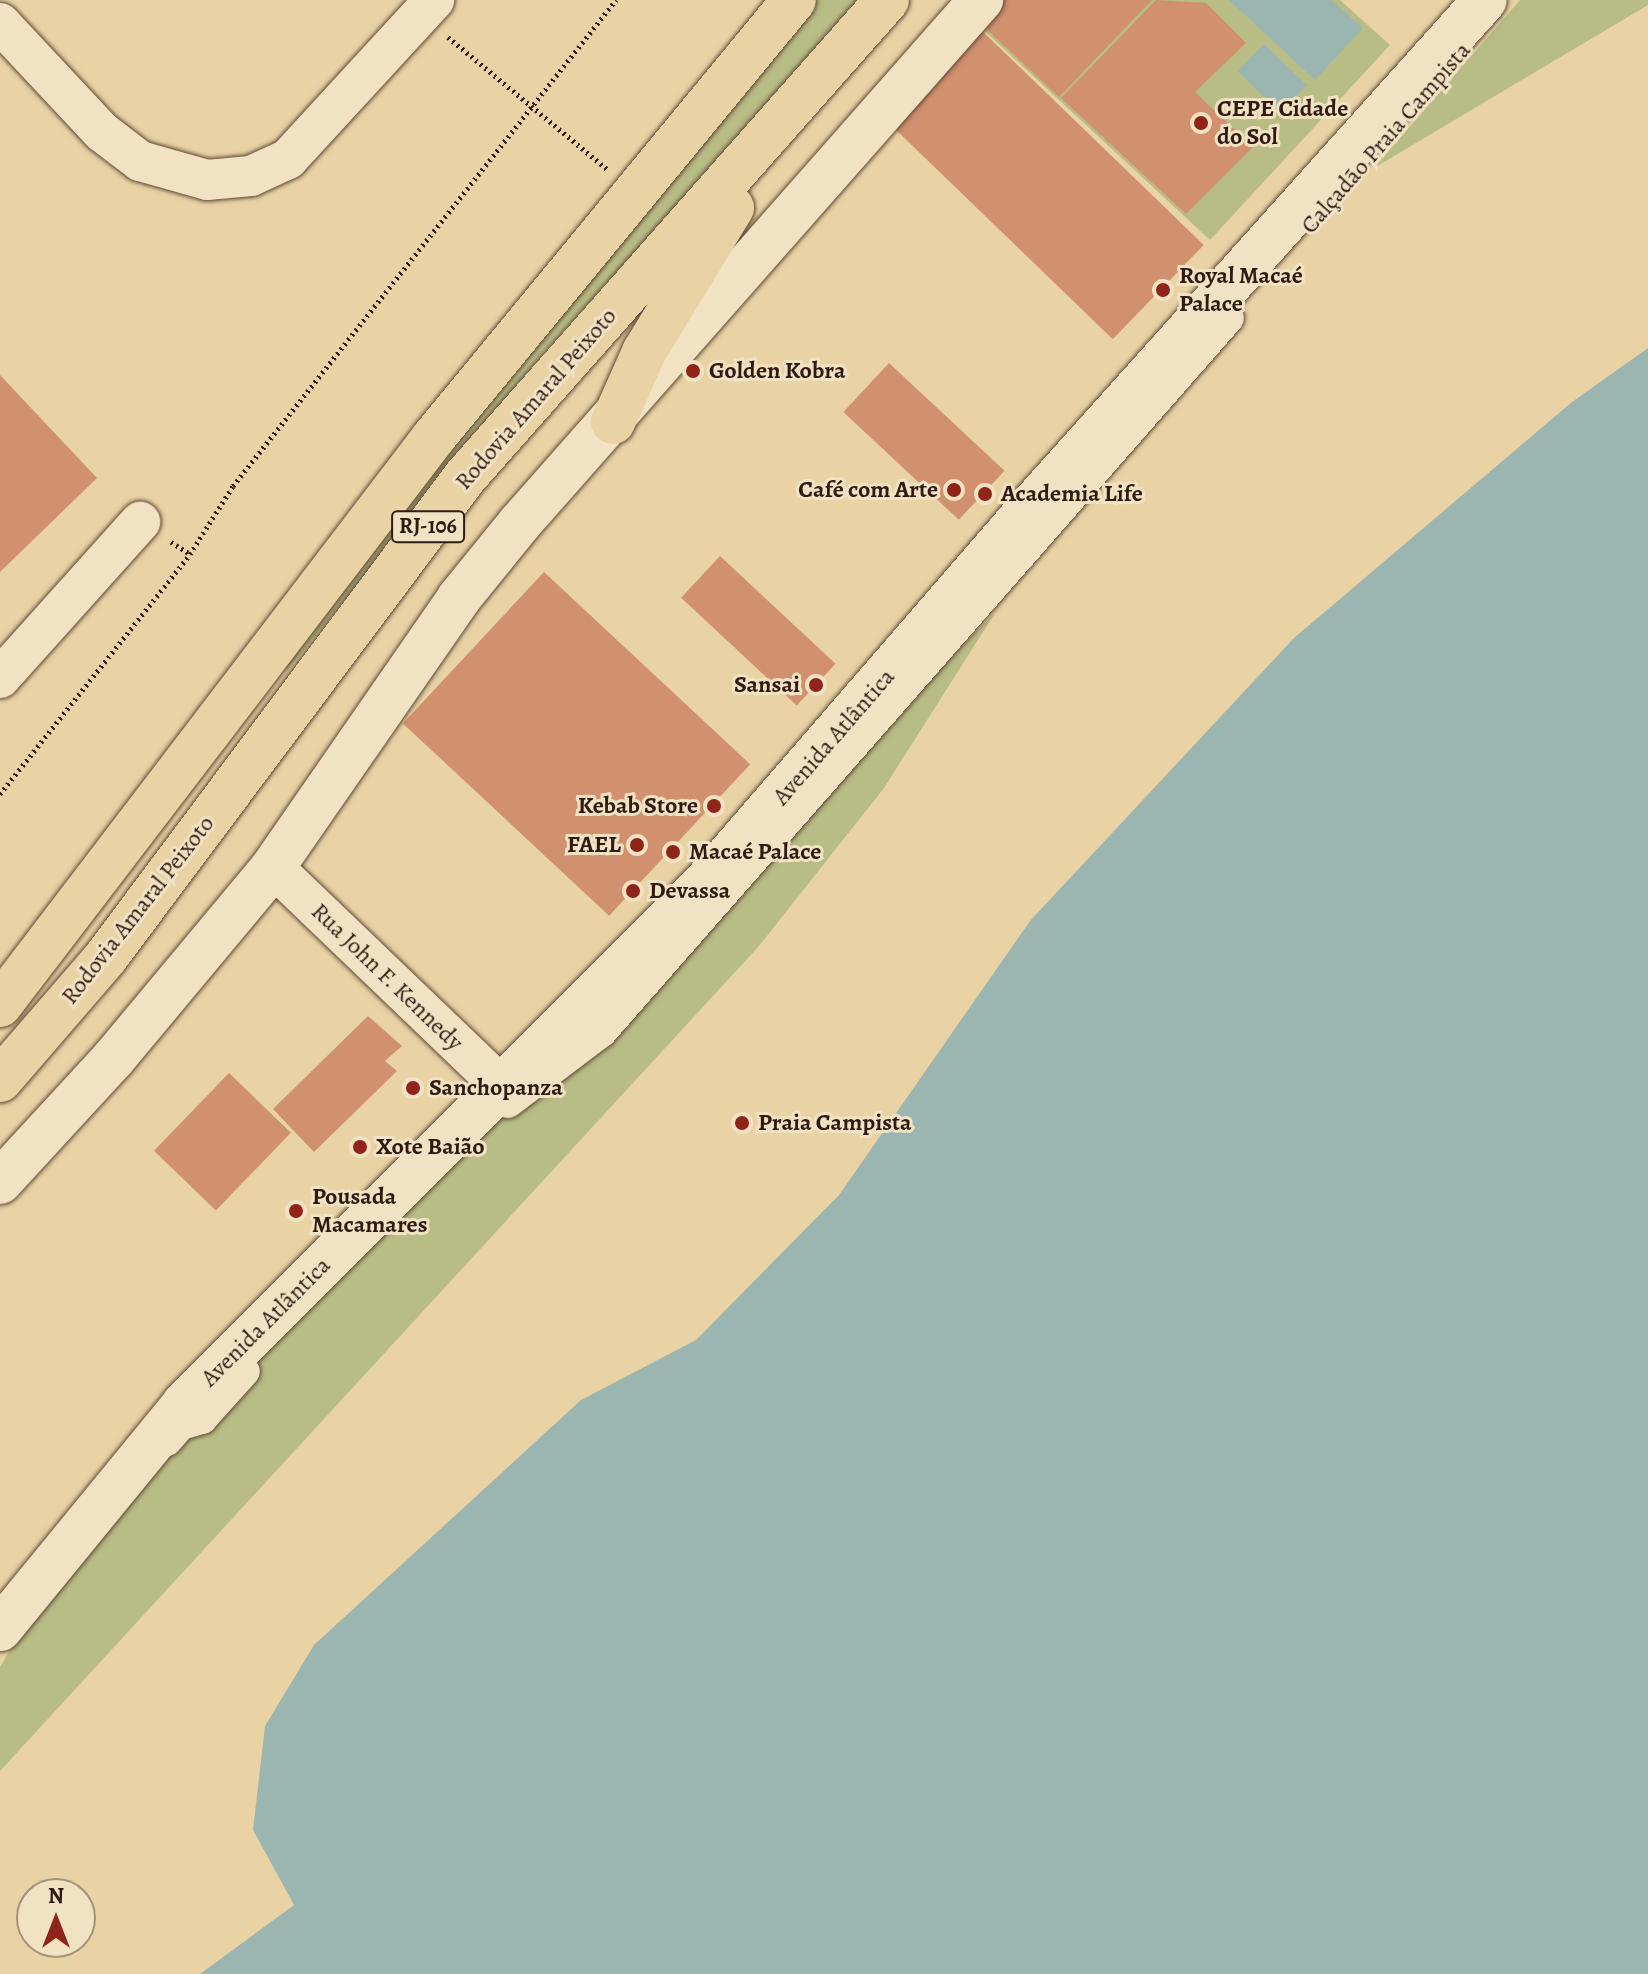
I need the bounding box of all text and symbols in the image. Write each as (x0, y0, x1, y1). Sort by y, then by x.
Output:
street label: Calçadão Praia Campista (1295, 36, 1477, 240)
place label: CEPE Cidade do Sol (1217, 95, 1348, 151)
marker: CEPE Cidade do Sol (1192, 114, 1210, 132)
place label: Royal Macaé Palace (1179, 262, 1303, 318)
marker: Royal Macaé Palace (1154, 281, 1172, 299)
street label: Rodovia Amaral Peixoto (449, 302, 623, 496)
place label: Golden Kobra (709, 357, 846, 385)
marker: Golden Kobra (684, 362, 702, 380)
place label: Café com Arte (798, 476, 938, 504)
place label: Academia Life (1001, 480, 1143, 508)
marker: Café com Arte (945, 481, 963, 499)
marker: Academia Life (976, 485, 994, 503)
road number: RJ-106 (390, 509, 466, 545)
street label: Avenida Atlântica (767, 663, 901, 811)
place label: Sansai (734, 671, 800, 699)
marker: Sansai (807, 676, 825, 694)
place label: Kebab Store (578, 792, 698, 820)
marker: Kebab Store (705, 797, 723, 815)
street label: Rodovia Amaral Peixoto (55, 810, 221, 1010)
place label: FAEL (567, 831, 621, 859)
marker: FAEL (628, 836, 646, 854)
place label: Macaé Palace (689, 838, 821, 866)
marker: Macaé Palace (664, 843, 682, 861)
place label: Devassa (649, 877, 730, 905)
marker: Devassa (624, 882, 642, 900)
street label: Rua John F. Kennedy (305, 897, 469, 1057)
place label: Sanchopanza (429, 1074, 563, 1102)
marker: Sanchopanza (404, 1079, 422, 1097)
place label: Praia Campista (758, 1109, 912, 1137)
marker: Praia Campista (733, 1114, 751, 1132)
place label: Xote Baião (376, 1133, 485, 1161)
marker: Xote Baião (351, 1138, 369, 1156)
place label: Pousada Macamares (312, 1183, 427, 1239)
marker: Pousada Macamares (287, 1202, 305, 1220)
street label: Avenida Atlântica (195, 1251, 337, 1393)
north arrow (16, 1878, 96, 1958)
text: N (48, 1881, 64, 1911)

